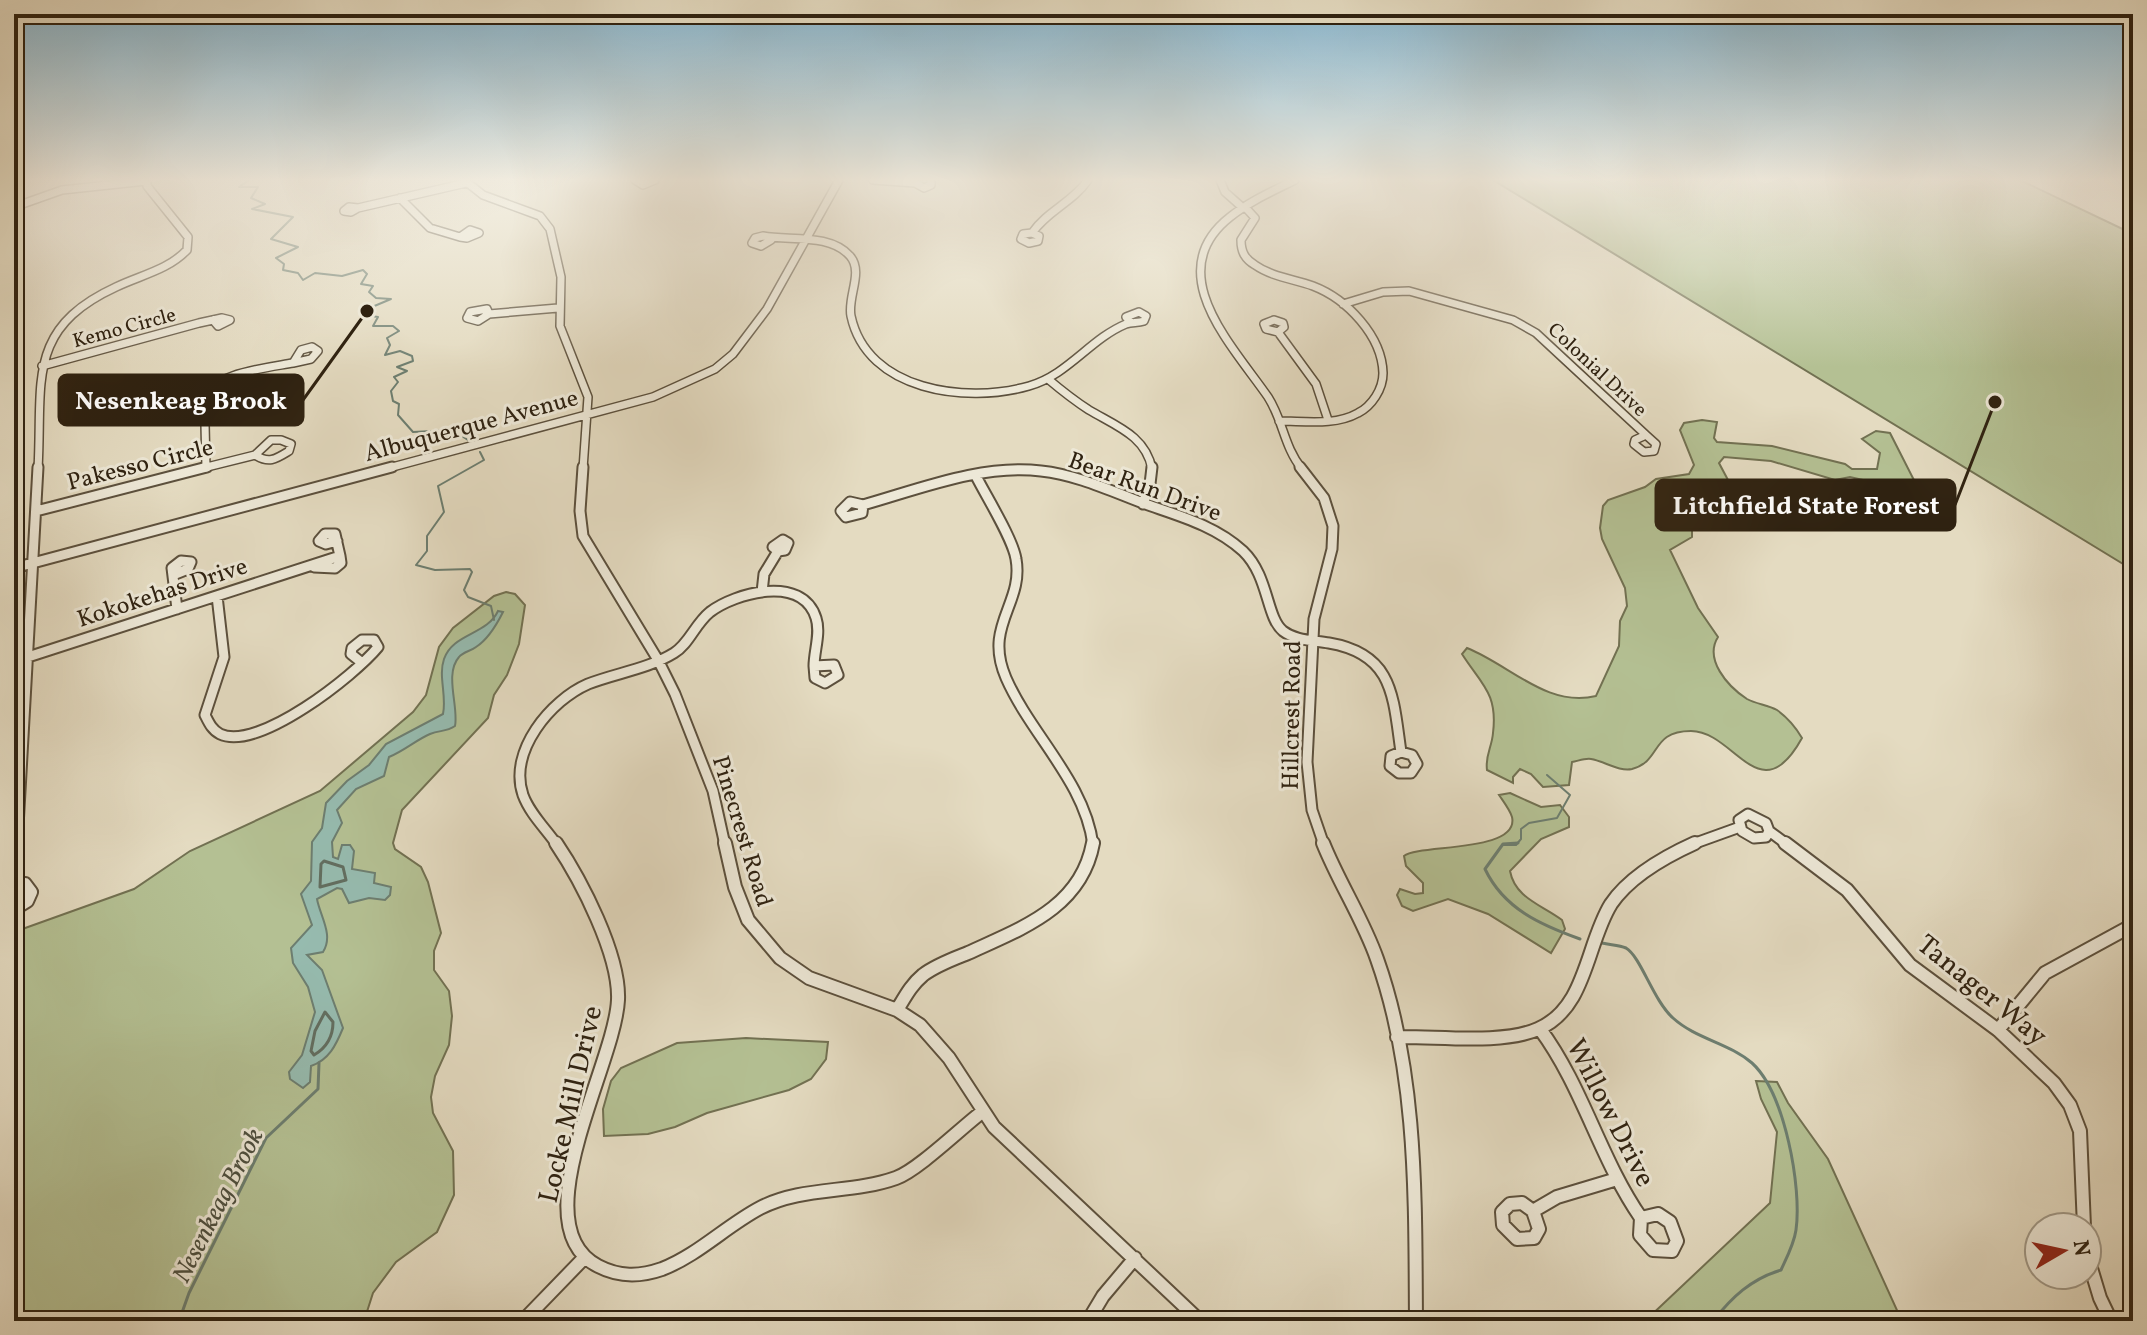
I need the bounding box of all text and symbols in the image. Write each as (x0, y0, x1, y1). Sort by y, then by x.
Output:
street label: Kemo Circle (70, 302, 179, 356)
street label: Colonial Drive (1541, 317, 1653, 424)
callout: Nesenkeag Brook (59, 375, 303, 425)
street label: Albuquerque Avenue (361, 382, 582, 472)
text: Nesenkeag Brook (75, 384, 287, 420)
street label: Pakesso Circle (64, 431, 217, 501)
street label: Bear Run Drive (1063, 444, 1226, 531)
callout: Litchfield State Forest (1656, 480, 1955, 530)
text: Litchfield State Forest (1673, 489, 1940, 525)
street label: Kokokehas Drive (73, 550, 252, 637)
street label: Hillcrest Road (1275, 640, 1311, 790)
street label: Pinecrest Road (702, 752, 780, 911)
street label: Tanager Way (1908, 926, 2055, 1056)
street label: Locke Mill Drive (530, 1002, 613, 1207)
street label: Willow Drive (1556, 1032, 1664, 1194)
water label: Nesenkeag Brook (164, 1122, 273, 1289)
north arrow (2023, 1211, 2103, 1291)
text: N (2064, 1238, 2097, 1259)

